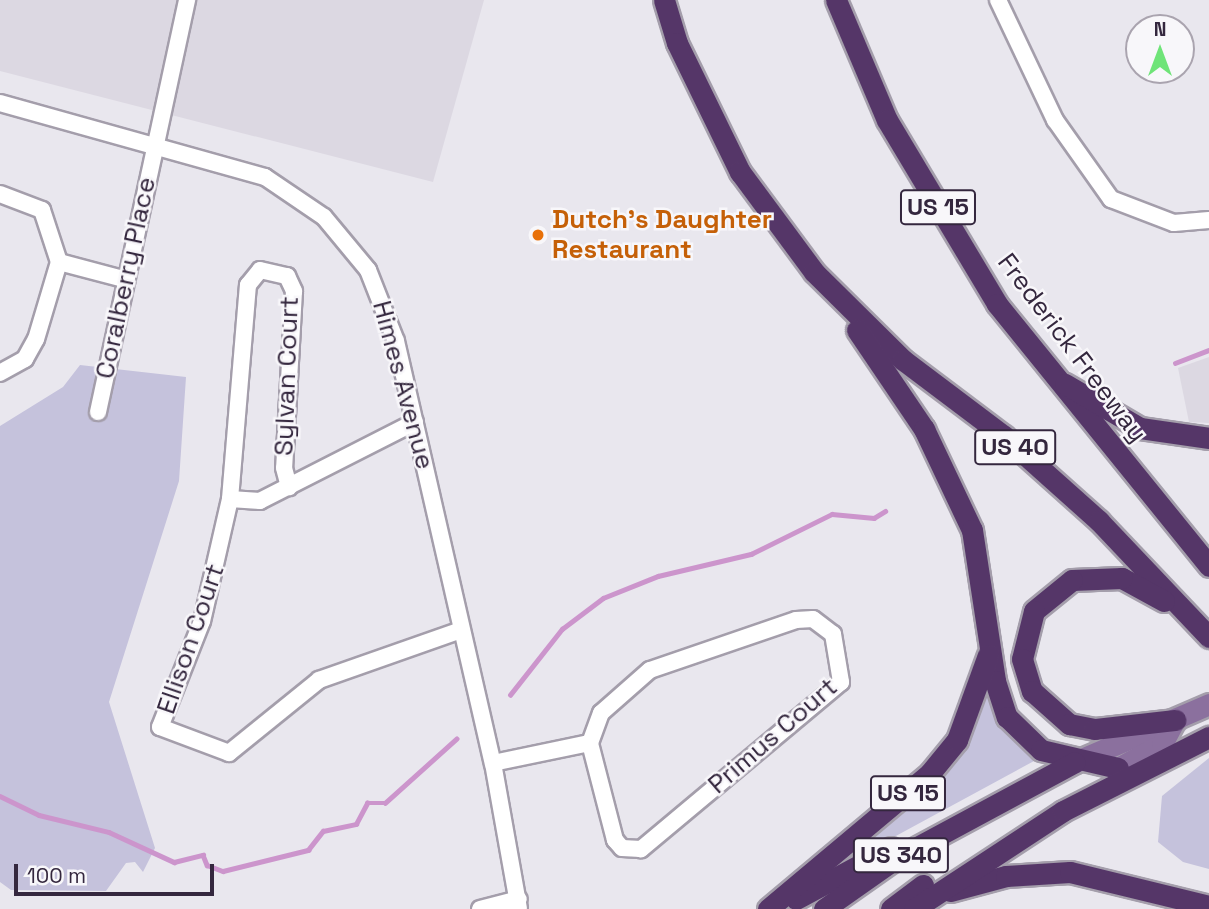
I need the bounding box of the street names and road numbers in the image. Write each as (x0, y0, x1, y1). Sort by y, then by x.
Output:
street label: Coralberry Place (89, 174, 163, 382)
road number: US 15 (900, 187, 976, 228)
street label: Frederick Freeway (991, 247, 1153, 449)
street label: Sylvan Court (269, 296, 305, 456)
street label: Himes Avenue (365, 297, 441, 473)
road number: US 40 (973, 426, 1057, 467)
street label: Ellison Court (151, 560, 231, 718)
street label: Primus Court (702, 672, 844, 800)
road number: US 15 (870, 772, 946, 814)
road number: US 340 (852, 834, 950, 876)

